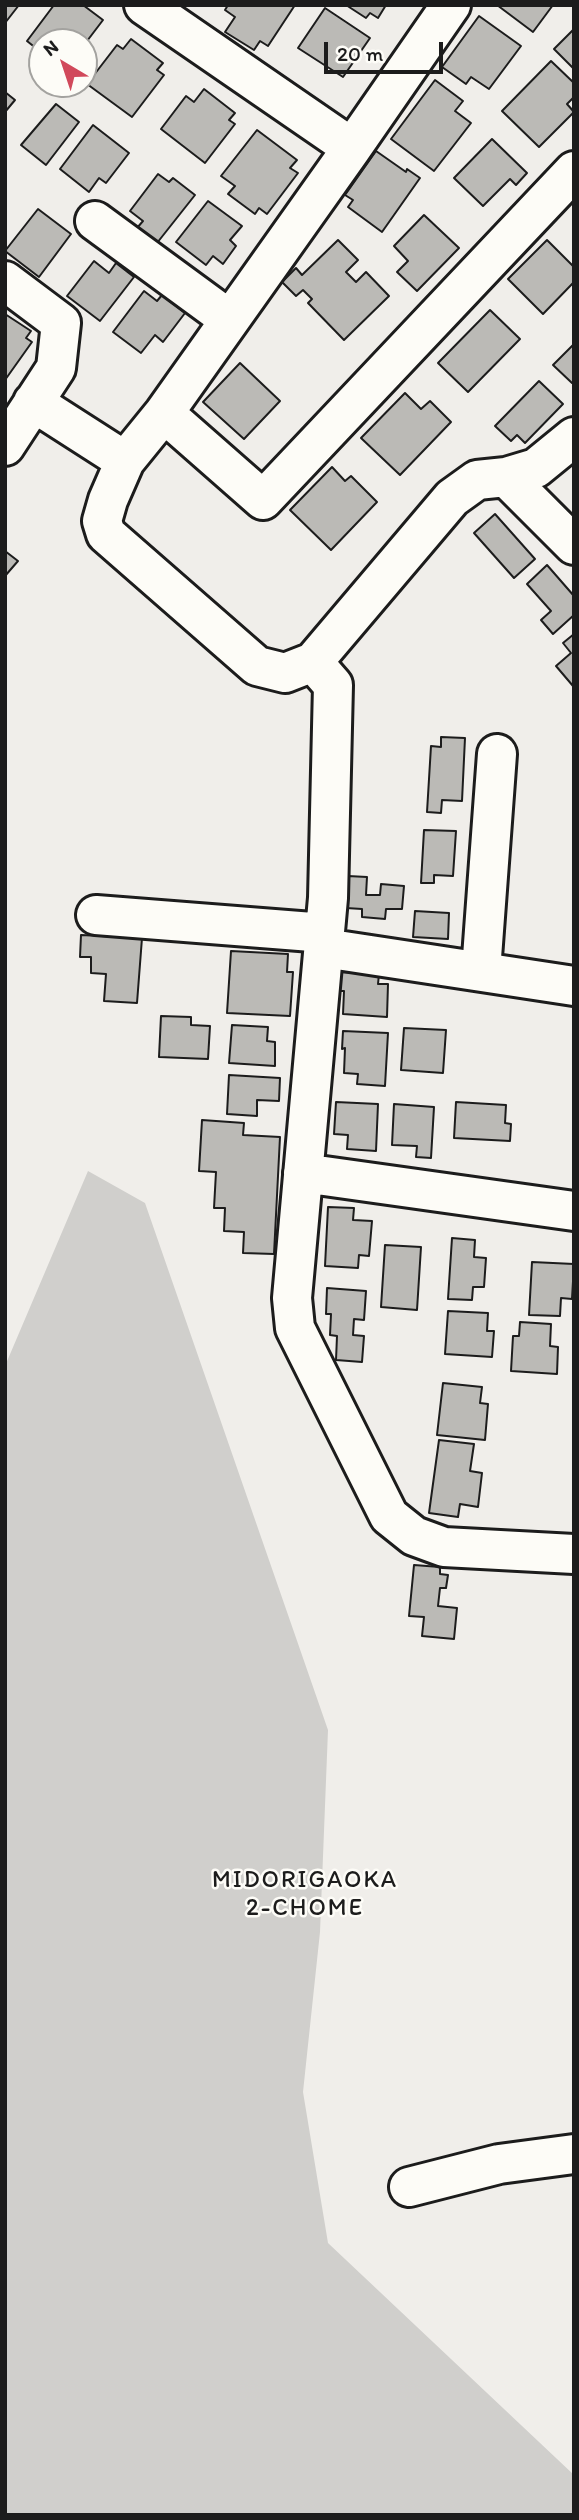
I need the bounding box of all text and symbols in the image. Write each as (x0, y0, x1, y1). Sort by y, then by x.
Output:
north arrow (28, 28, 98, 98)
scale bar (327, 28, 446, 72)
text: N (39, 35, 63, 61)
text: 20 m (337, 41, 383, 66)
district label: MIDORIGAOKA 2-CHOME (214, 1867, 396, 1923)

